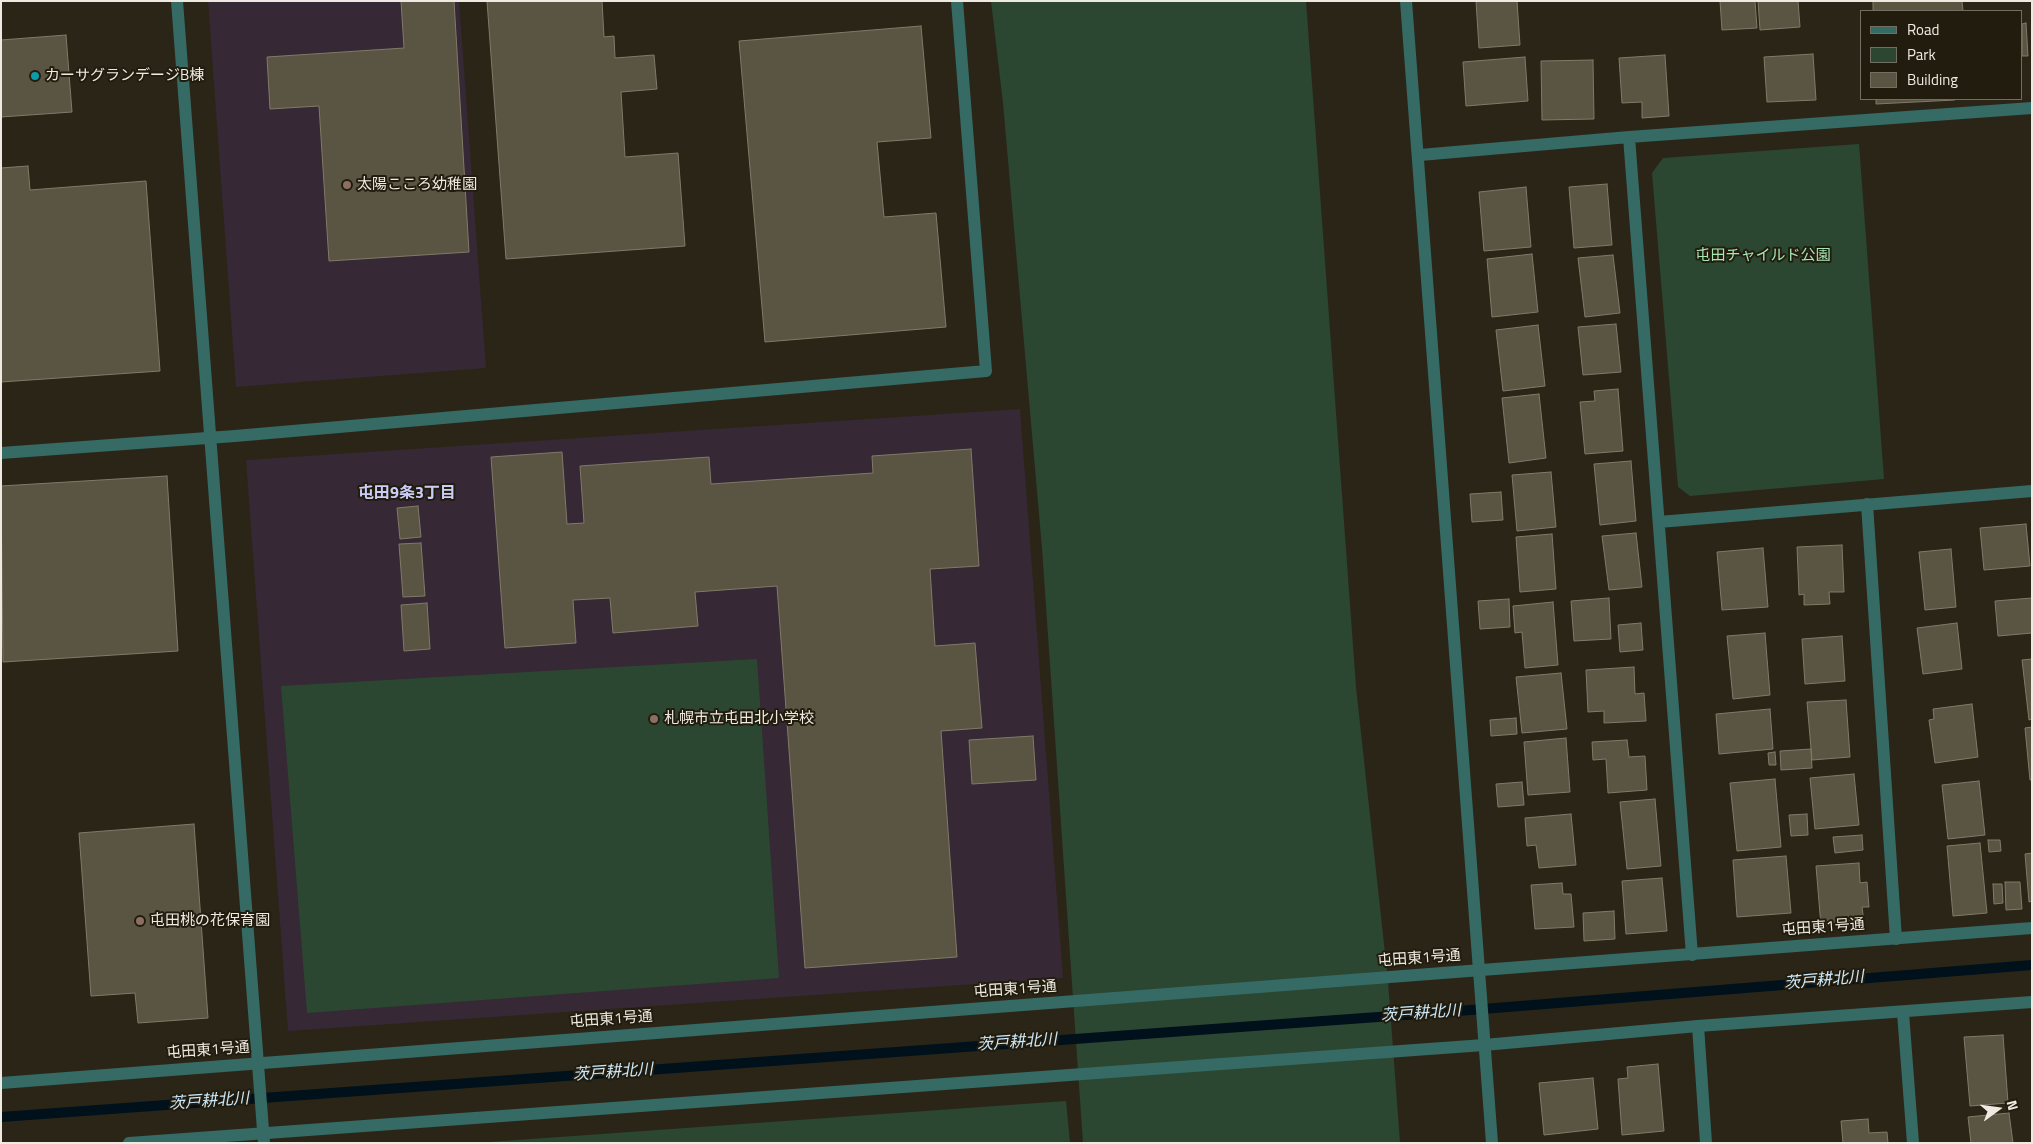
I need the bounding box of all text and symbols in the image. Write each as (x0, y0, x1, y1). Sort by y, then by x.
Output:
legend (1860, 10, 2023, 100)
text: Road (1907, 18, 1939, 41)
text: Park (1907, 43, 1936, 66)
place label: カーサグランデージB棟 (45, 67, 204, 85)
text: Building (1907, 68, 1958, 91)
marker: カーサグランデージB棟 (29, 70, 41, 82)
place label: 太陽こころ幼稚園 (357, 176, 477, 194)
marker: 太陽こころ幼稚園 (341, 179, 353, 191)
park label: 屯田チャイルド公園 (1696, 247, 1830, 265)
district label: 屯田9条3丁目 (358, 484, 456, 504)
place label: 札幌市立屯田北小学校 (664, 710, 814, 728)
marker: 札幌市立屯田北小学校 (648, 713, 660, 725)
place label: 屯田桃の花保育園 (150, 912, 270, 930)
marker: 屯田桃の花保育園 (134, 915, 146, 927)
street label: 屯田東1号通 (1781, 916, 1865, 940)
street label: 屯田東1号通 (1377, 947, 1461, 971)
water label: 茨戸耕北川 (1783, 968, 1865, 994)
street label: 屯田東1号通 (973, 978, 1057, 1002)
water label: 茨戸耕北川 (1380, 1002, 1462, 1026)
street label: 屯田東1号通 (569, 1008, 653, 1032)
water label: 茨戸耕北川 (976, 1031, 1058, 1055)
street label: 屯田東1号通 (166, 1039, 250, 1063)
water label: 茨戸耕北川 (572, 1061, 654, 1085)
north arrow (1973, 1084, 2023, 1134)
water label: 茨戸耕北川 (168, 1090, 250, 1114)
text: N (2002, 1098, 2024, 1112)

